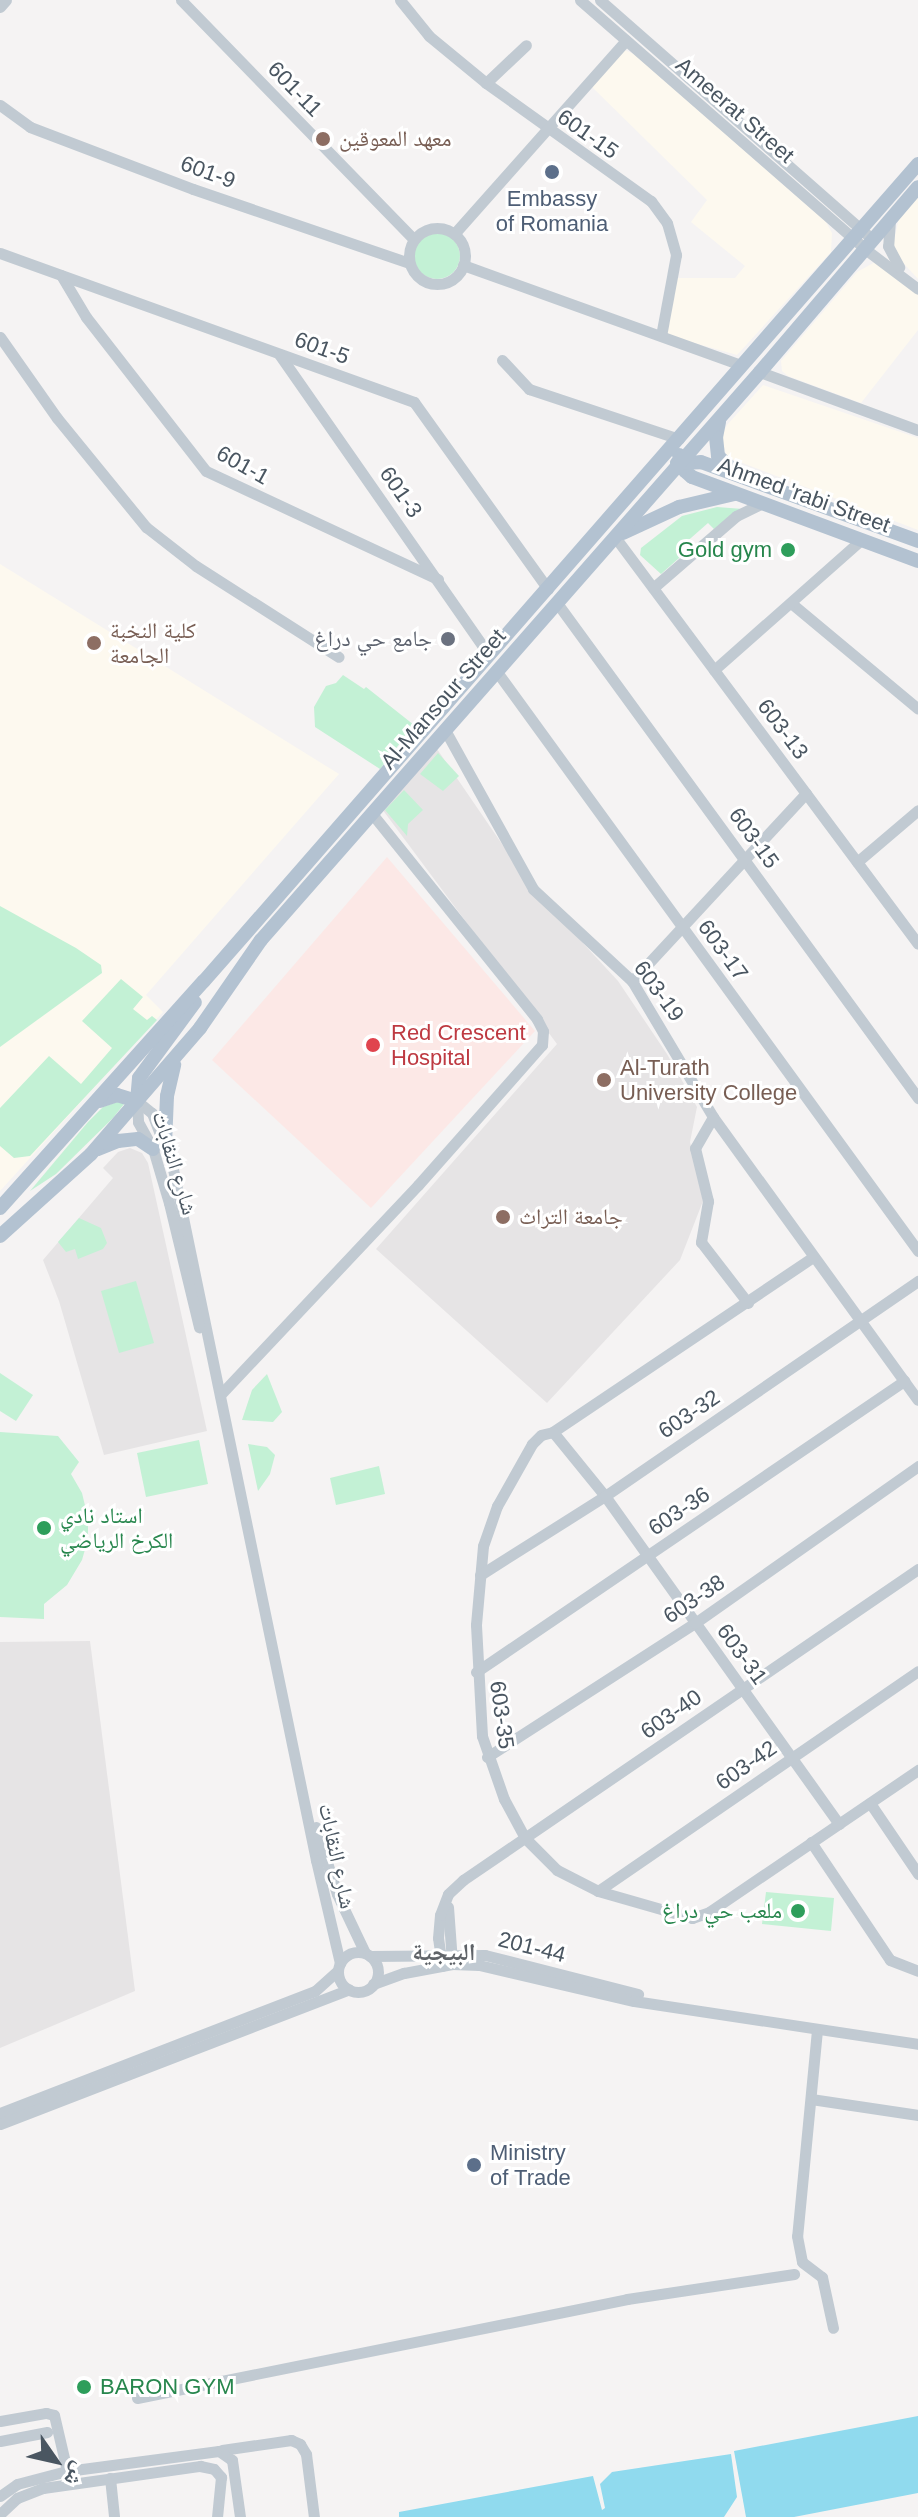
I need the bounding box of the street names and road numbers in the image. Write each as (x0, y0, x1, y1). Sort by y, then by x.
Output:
street label: Ameerat Street (671, 52, 799, 168)
street label: 601-11 (262, 56, 328, 122)
street label: 601-15 (552, 104, 624, 164)
street label: 601-9 (177, 150, 239, 194)
street label: 601-5 (291, 326, 353, 370)
street label: 601-1 (212, 440, 274, 490)
street label: Ahmed 'rabi Street (714, 452, 894, 538)
street label: 601-3 (374, 461, 428, 523)
street label: Al-Mansour Street (375, 623, 511, 775)
street label: 603-13 (752, 694, 814, 764)
street label: 603-15 (723, 803, 785, 873)
street label: 603-17 (692, 915, 754, 985)
street label: 603-19 (628, 956, 690, 1026)
street label: شارع النقابات (147, 1108, 203, 1218)
street label: 603-32 (653, 1384, 725, 1444)
street label: 603-36 (643, 1481, 715, 1541)
street label: 603-38 (658, 1569, 730, 1629)
street label: 603-31 (711, 1619, 773, 1689)
street label: 603-35 (484, 1679, 520, 1751)
street label: 603-40 (635, 1684, 707, 1744)
street label: 603-42 (710, 1735, 782, 1795)
street label: شارع النقابات (313, 1801, 361, 1911)
street label: 201-44 (496, 1926, 568, 1968)

